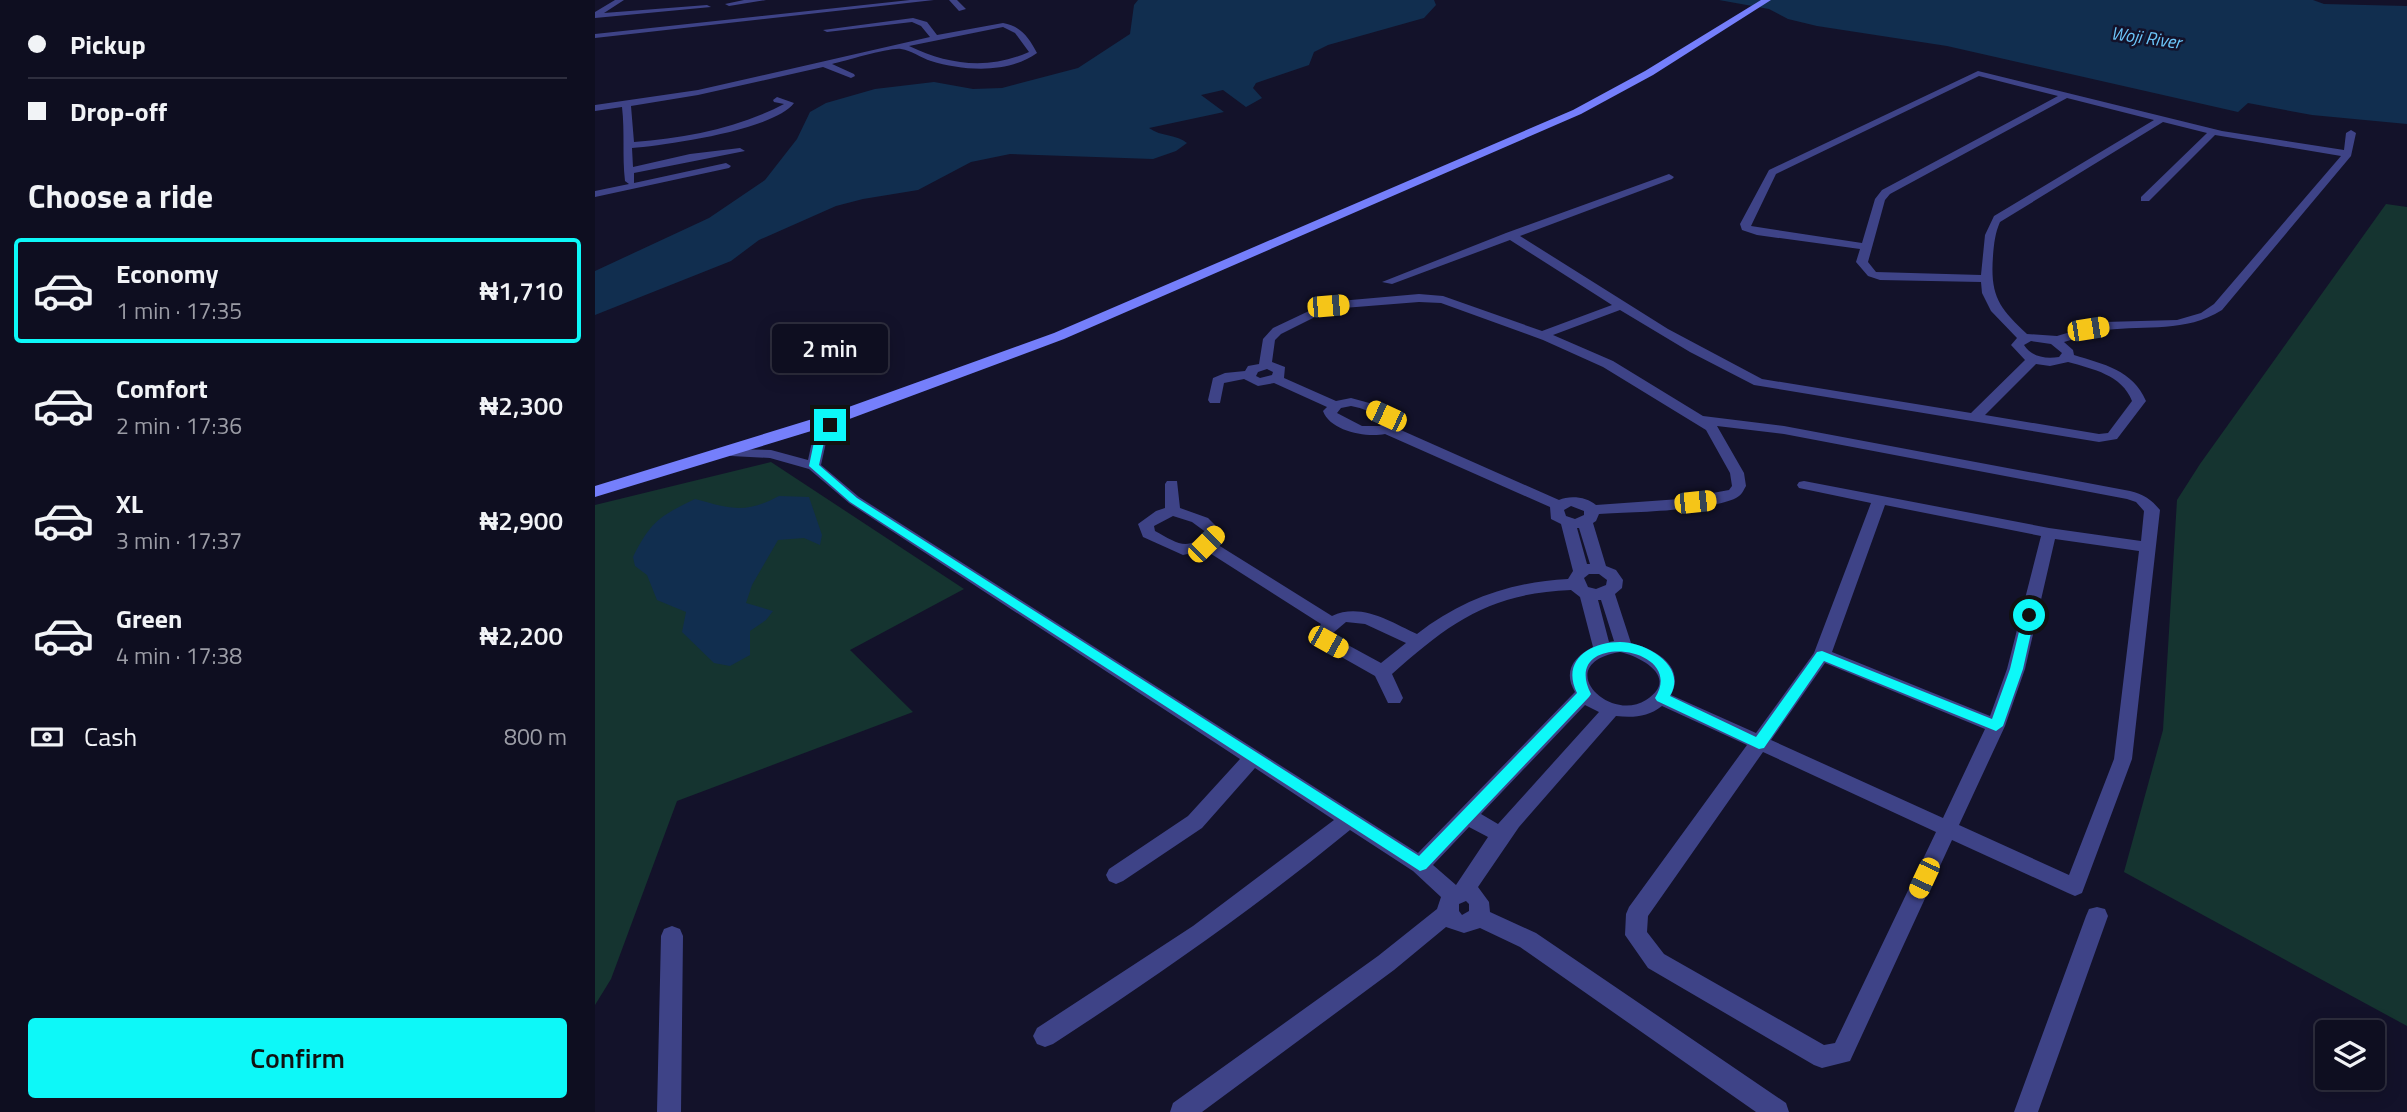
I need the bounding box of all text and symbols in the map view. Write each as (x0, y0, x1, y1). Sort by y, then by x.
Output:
water label: Woji River (2109, 19, 2185, 56)
text: Pickup (70, 25, 146, 64)
text: Drop-off (70, 92, 167, 131)
text: Choose a ride (28, 172, 213, 220)
text: Economy (116, 254, 218, 293)
icon: car (32, 259, 95, 322)
text: ₦1,710 (480, 271, 563, 310)
text: 1 min · 17:35 (116, 293, 242, 328)
car (1307, 294, 1350, 318)
car (2066, 315, 2111, 343)
callout: 2 min (772, 324, 888, 372)
text: 2 min (802, 331, 858, 366)
text: Comfort (116, 369, 208, 408)
icon: car (32, 374, 95, 437)
text: ₦2,300 (480, 386, 563, 425)
car (1363, 398, 1410, 434)
text: 2 min · 17:36 (116, 408, 242, 443)
route end (814, 409, 846, 441)
text: XL (116, 484, 143, 523)
icon: car (32, 489, 95, 552)
car (1674, 489, 1717, 515)
text: ₦2,900 (480, 501, 563, 540)
car (1184, 522, 1229, 566)
text: 3 min · 17:37 (116, 523, 242, 558)
text: Green (116, 599, 182, 638)
route start (2013, 599, 2045, 631)
icon: car (32, 604, 95, 667)
text: ₦2,200 (480, 616, 563, 655)
car (1305, 623, 1352, 661)
text: 4 min · 17:38 (116, 638, 242, 673)
text: Cash (84, 717, 137, 756)
icon: cash (28, 718, 66, 756)
text: 800 m (504, 719, 567, 754)
car (1906, 855, 1943, 901)
button: Confirm (28, 1018, 567, 1098)
map controls (2315, 1020, 2385, 1090)
button: layers (2315, 1020, 2385, 1090)

